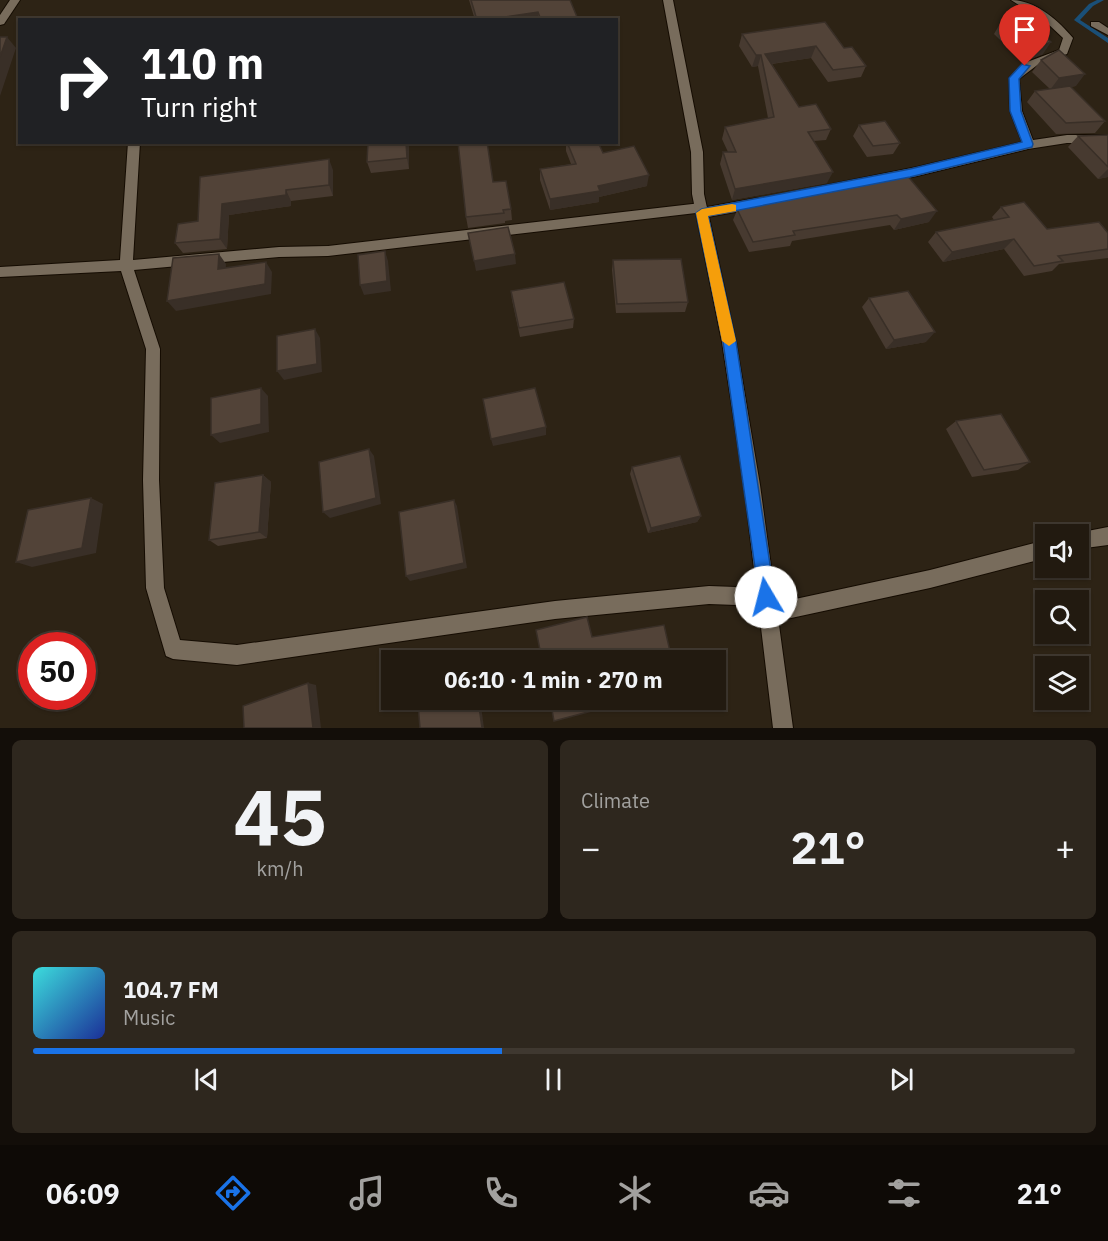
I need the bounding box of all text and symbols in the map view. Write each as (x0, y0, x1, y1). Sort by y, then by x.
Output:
pin (999, 4, 1050, 66)
icon: arrive (1008, 13, 1041, 46)
text: 110 m (141, 36, 264, 91)
icon: right (42, 42, 120, 120)
text: Turn right (141, 89, 258, 124)
map controls (1035, 524, 1089, 710)
button: sound (1035, 524, 1089, 578)
position arrow (734, 565, 798, 629)
button: search (1035, 590, 1089, 644)
speed limit sign: 50 (18, 632, 96, 710)
button: layers (1035, 656, 1089, 710)
text: 06:10 · 1 min · 270 m (444, 665, 663, 694)
text: 45 (233, 765, 327, 866)
text: Climate (581, 787, 650, 814)
text: 21° (790, 818, 866, 876)
text: − (581, 826, 601, 869)
text: + (1055, 826, 1075, 869)
text: km/h (256, 855, 304, 882)
text: 104.7 FM (123, 975, 219, 1004)
text: Music (123, 1004, 175, 1031)
icon: previous (190, 1063, 223, 1096)
icon: pause (537, 1063, 570, 1096)
icon: next (885, 1063, 918, 1096)
icon: directions (212, 1172, 254, 1214)
icon: music (346, 1172, 388, 1214)
icon: phone (480, 1172, 522, 1214)
icon: climate (614, 1172, 656, 1214)
icon: car (748, 1172, 790, 1214)
icon: filters (883, 1172, 925, 1214)
text: 06:09 (46, 1176, 120, 1211)
text: 21° (1017, 1176, 1062, 1211)

